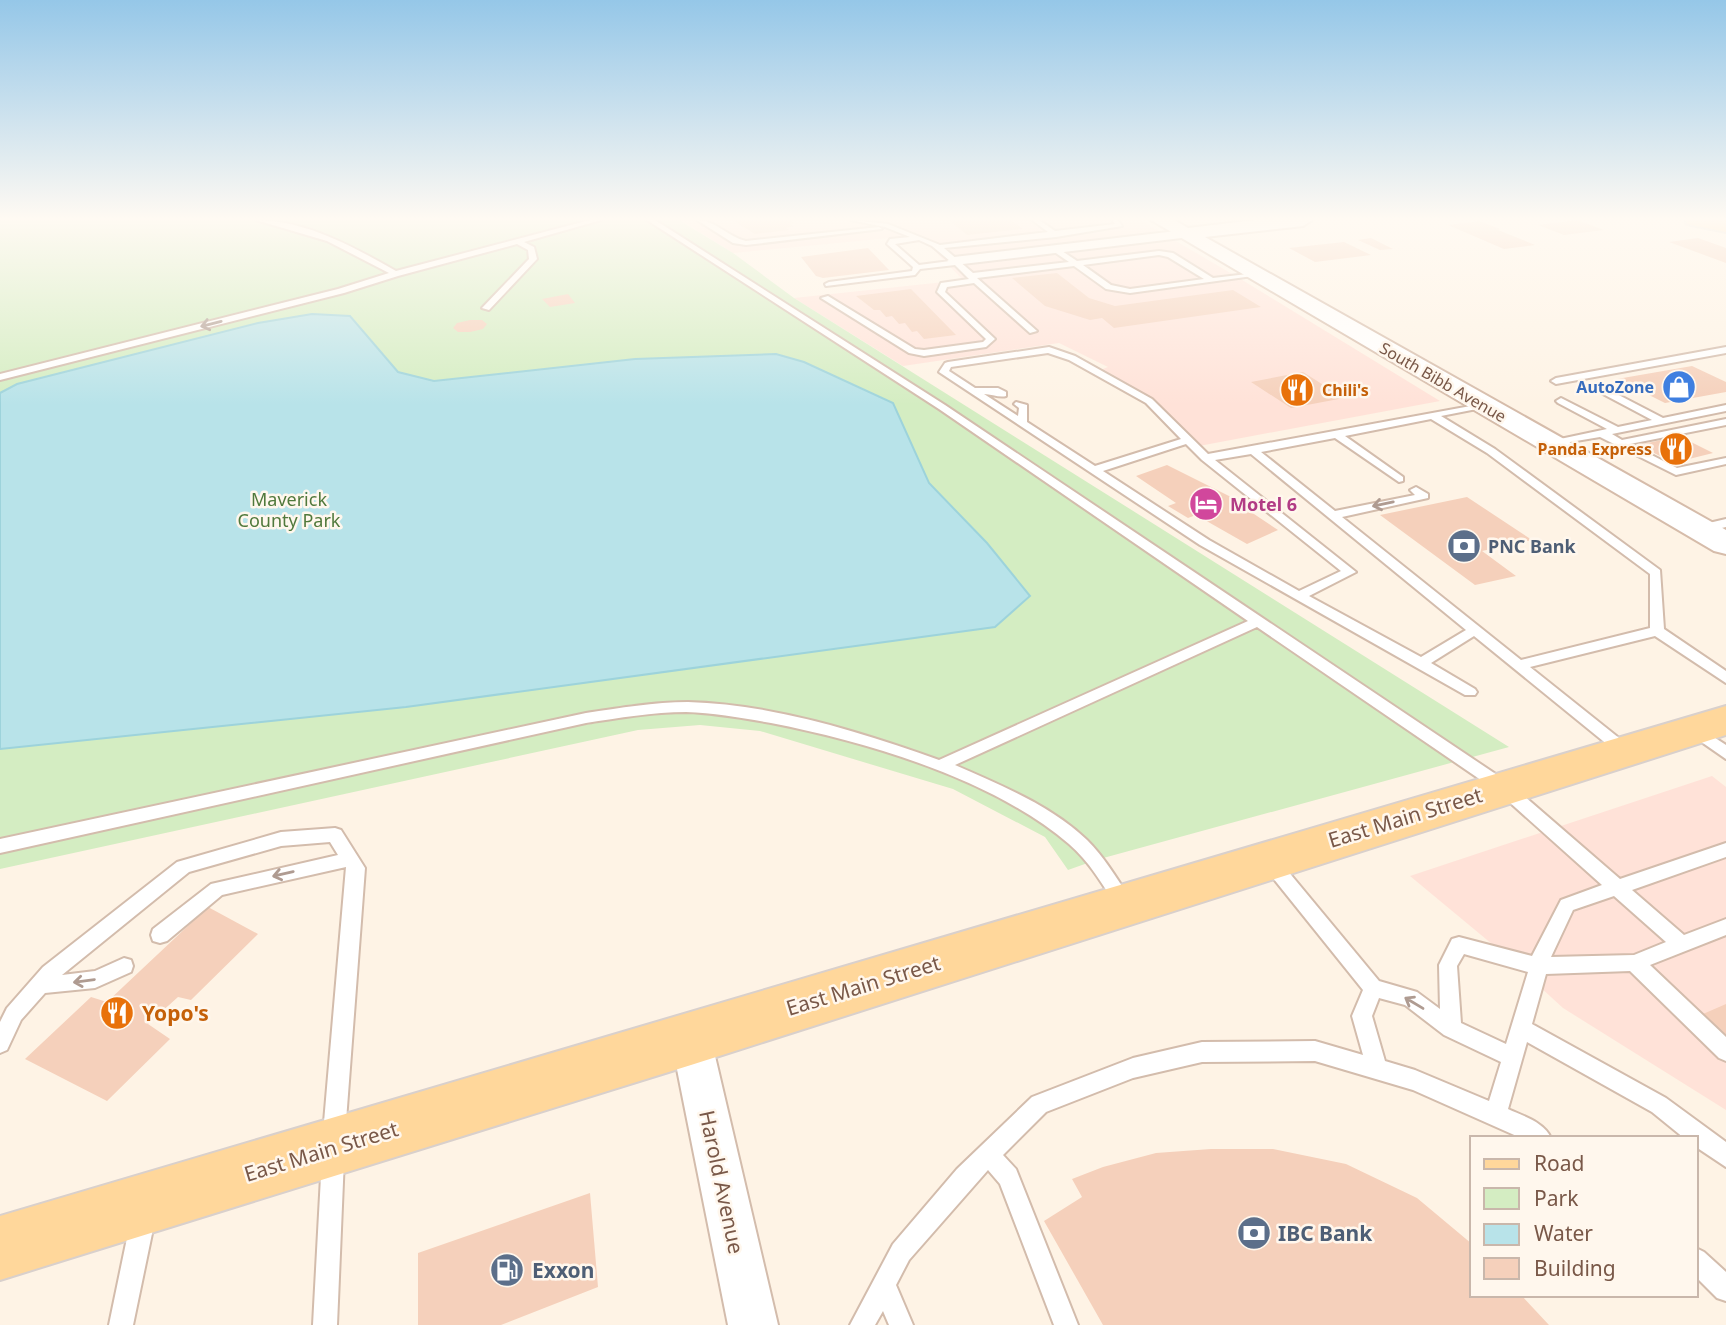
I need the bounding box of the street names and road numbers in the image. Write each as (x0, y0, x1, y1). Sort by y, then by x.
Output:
street label: South Bibb Avenue (1376, 337, 1510, 427)
street label: East Main Street (1324, 780, 1486, 854)
street label: East Main Street (782, 948, 944, 1022)
street label: Harold Avenue (693, 1108, 751, 1256)
street label: East Main Street (240, 1114, 402, 1188)

